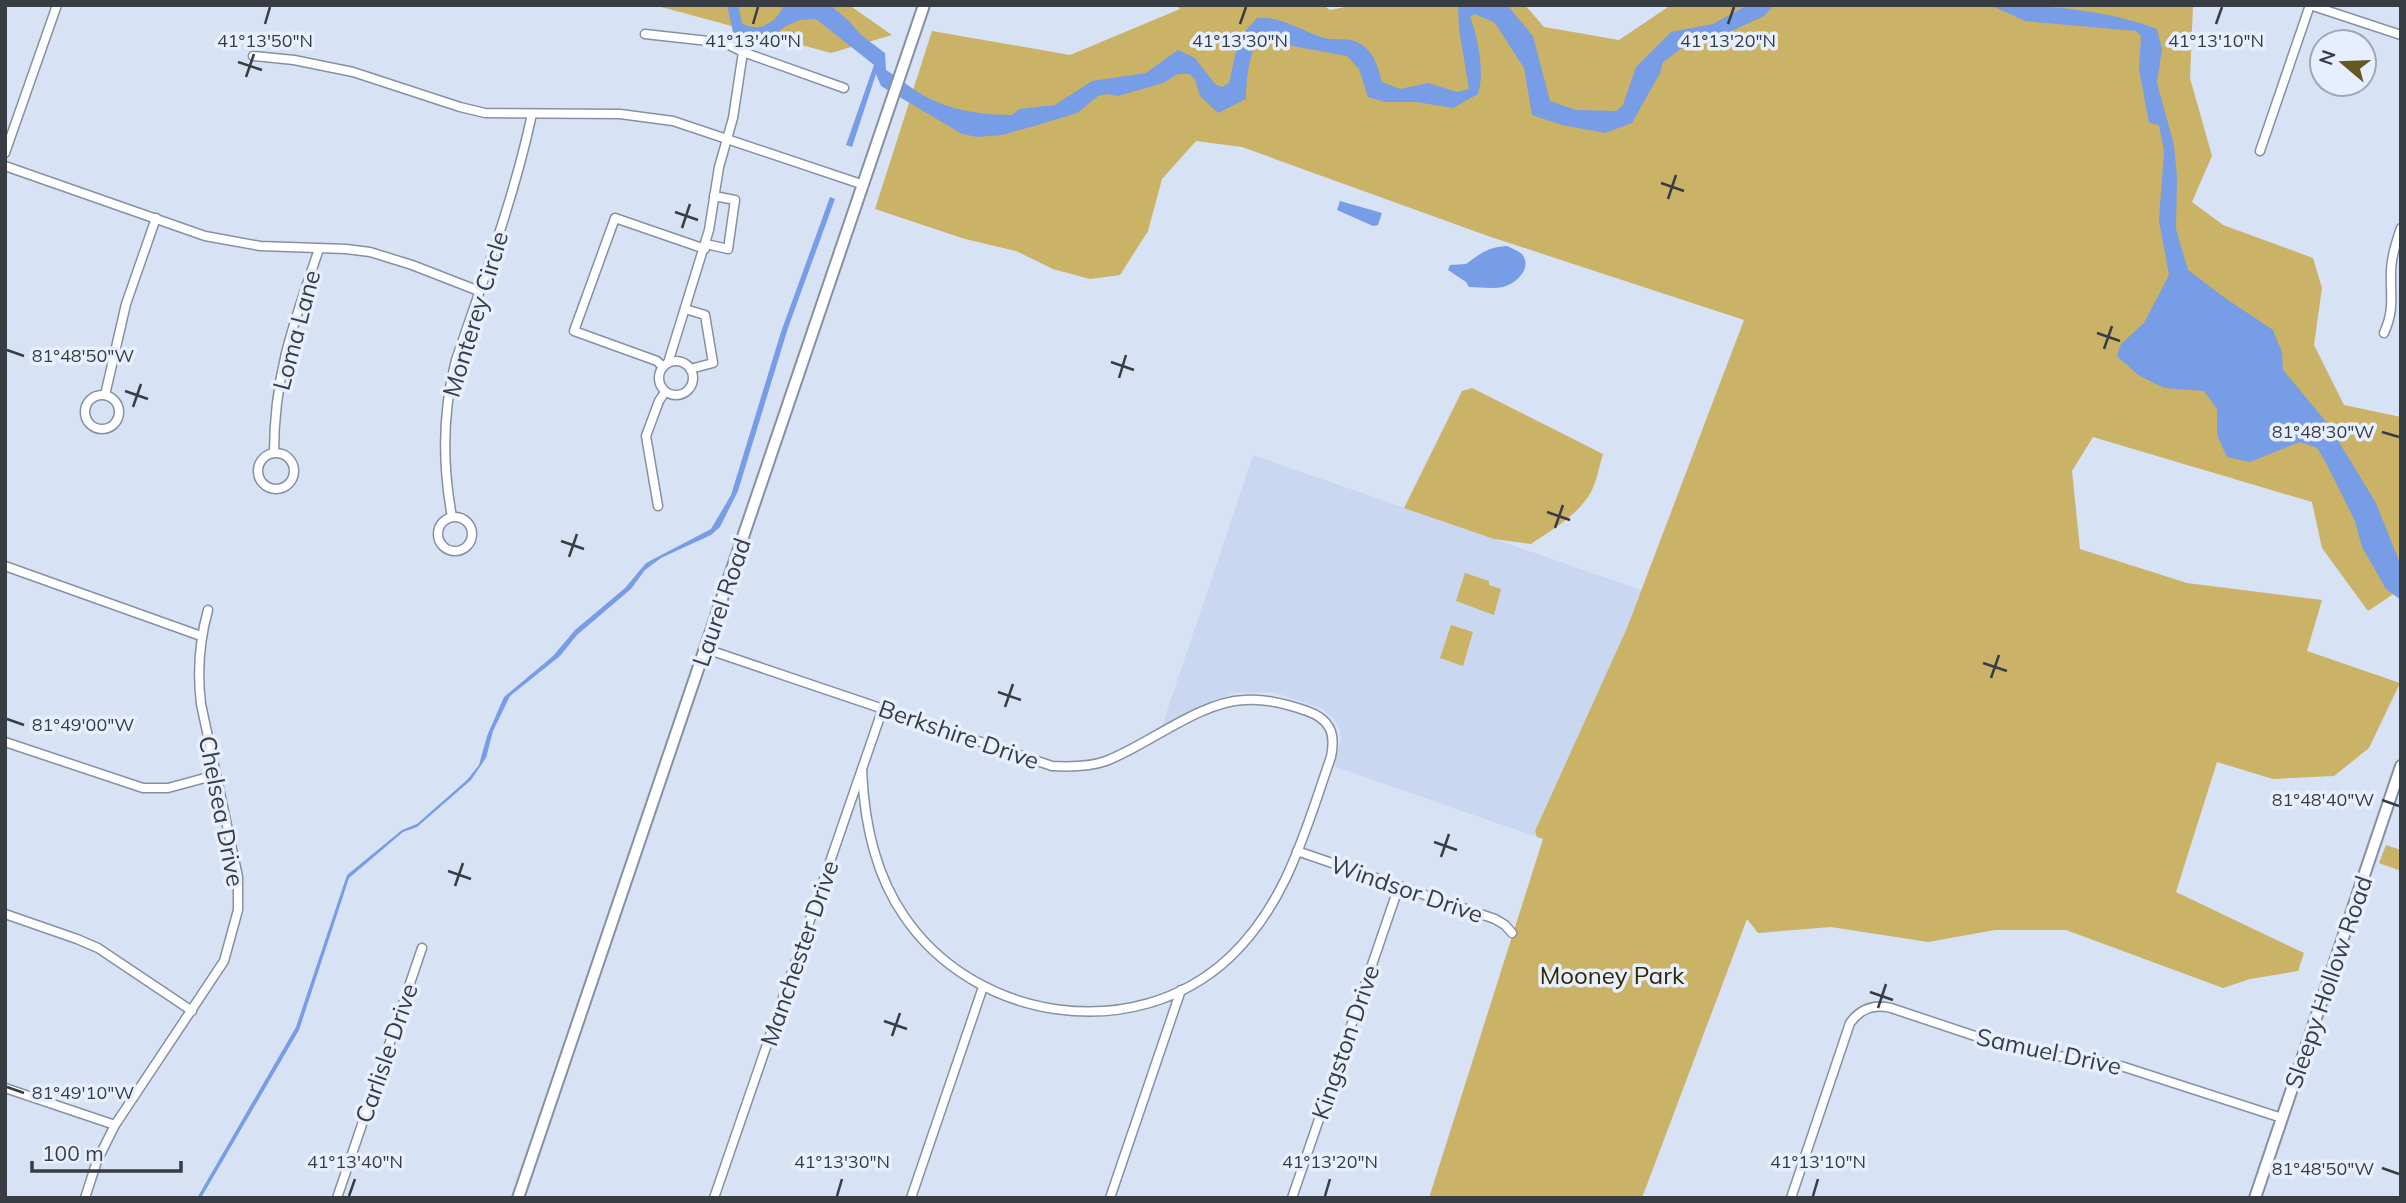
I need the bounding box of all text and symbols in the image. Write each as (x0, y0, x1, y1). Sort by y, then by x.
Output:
north arrow (2308, 28, 2378, 98)
text: 41°13'50"N (217, 29, 313, 52)
text: 41°13'40"N (705, 29, 801, 52)
text: 41°13'30"N (1192, 29, 1288, 52)
text: 41°13'20"N (1680, 29, 1776, 52)
text: 41°13'10"N (2168, 29, 2264, 52)
text: N (2313, 47, 2341, 68)
street label: Monterey Circle (436, 228, 514, 400)
street label: Loma Lane (266, 267, 326, 393)
text: 81°48'50"W (32, 344, 134, 367)
text: 81°48'30"W (2272, 420, 2374, 443)
street label: Laurel Road (685, 534, 757, 670)
street label: Berkshire Drive (875, 693, 1043, 775)
text: 81°49'00"W (32, 713, 134, 736)
street label: Chelsea Drive (193, 733, 251, 889)
text: 81°48'40"W (2272, 788, 2374, 811)
street label: Windsor Drive (1327, 849, 1487, 929)
street label: Manchester Drive (753, 856, 845, 1050)
street label: Sleepy Hollow Road (2278, 872, 2378, 1092)
park label: Mooney Park (1540, 960, 1685, 990)
street label: Kingston Drive (1305, 961, 1385, 1123)
street label: Carlisle Drive (348, 979, 424, 1127)
street label: Samuel Drive (1974, 1021, 2124, 1081)
text: 81°49'10"W (32, 1081, 134, 1104)
scale bar (32, 1130, 180, 1174)
text: 100 m (42, 1140, 104, 1166)
text: 41°13'40"N (307, 1150, 403, 1173)
text: 41°13'30"N (794, 1150, 890, 1173)
text: 41°13'20"N (1282, 1150, 1378, 1173)
text: 41°13'10"N (1770, 1150, 1866, 1173)
text: 81°48'50"W (2272, 1157, 2374, 1180)

